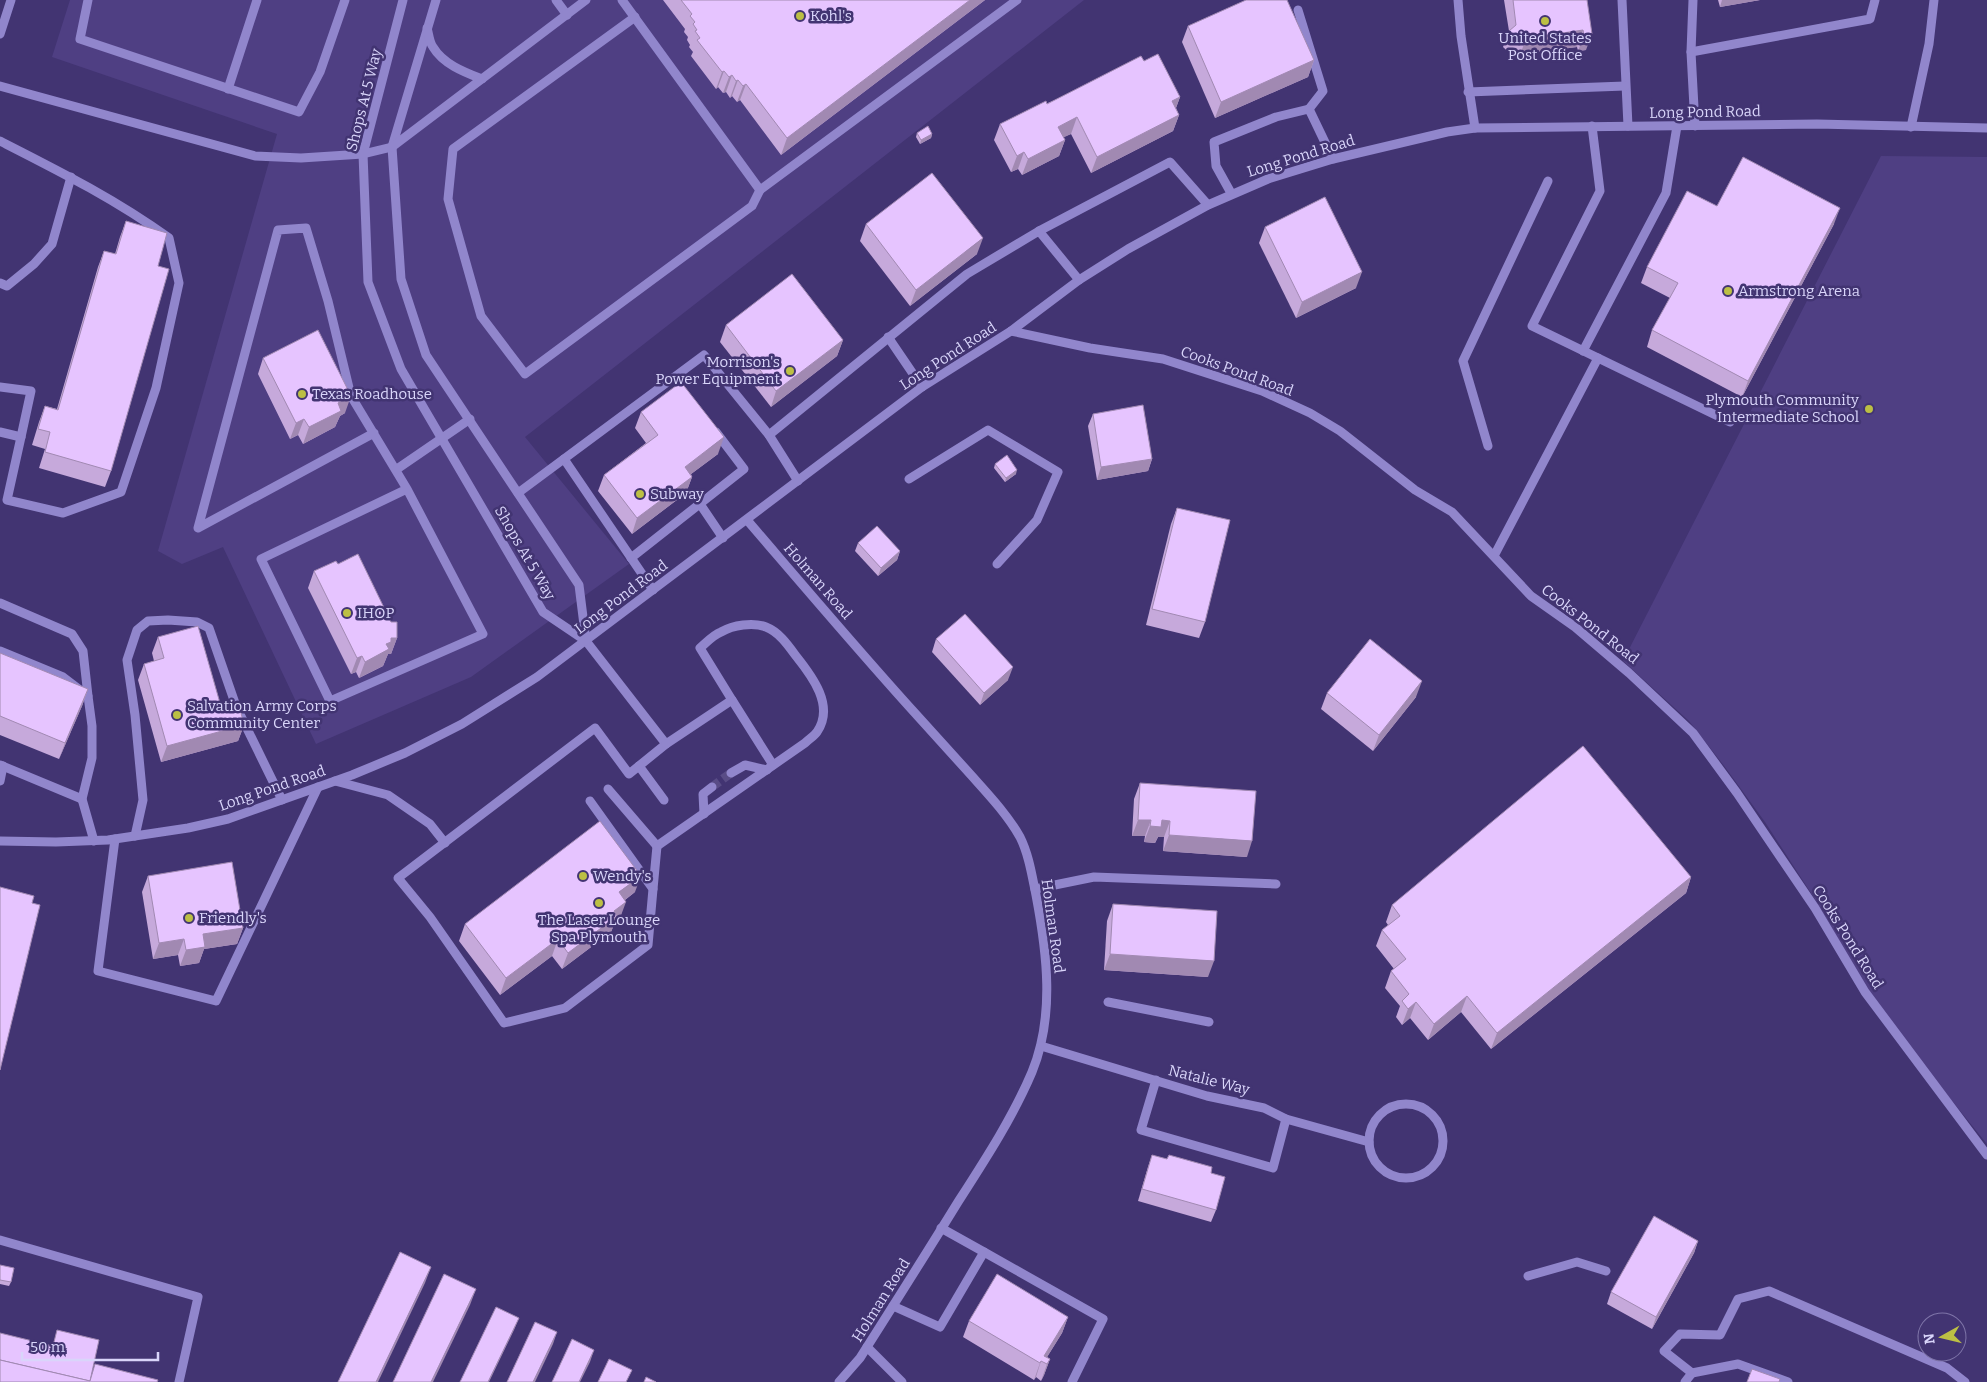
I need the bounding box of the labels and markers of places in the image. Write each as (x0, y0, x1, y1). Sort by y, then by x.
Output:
place label: Kohl's (810, 7, 852, 25)
marker: Kohl's (794, 10, 806, 22)
marker: United States Post Office (1539, 15, 1551, 27)
place label: United States Post Office (1498, 29, 1592, 64)
place label: Armstrong Arena (1738, 282, 1860, 300)
marker: Armstrong Arena (1722, 285, 1734, 297)
place label: Morrison's Power Equipment (656, 353, 781, 388)
marker: Morrison's Power Equipment (784, 365, 796, 377)
place label: Texas Roadhouse (312, 385, 432, 403)
marker: Texas Roadhouse (296, 388, 308, 400)
place label: Plymouth Community Intermediate School (1705, 391, 1859, 426)
marker: Plymouth Community Intermediate School (1863, 403, 1875, 415)
place label: Subway (650, 485, 704, 503)
marker: Subway (634, 488, 646, 500)
place label: IHOP (357, 604, 394, 622)
marker: IHOP (341, 607, 353, 619)
place label: Salvation Army Corps Community Center (187, 697, 337, 732)
marker: Salvation Army Corps Community Center (171, 709, 183, 721)
place label: Wendy's (593, 867, 651, 885)
marker: Wendy's (577, 870, 589, 882)
marker: The Laser Lounge Spa Plymouth (593, 897, 605, 909)
place label: Friendly's (199, 909, 267, 927)
place label: The Laser Lounge Spa Plymouth (538, 911, 660, 946)
marker: Friendly's (183, 912, 195, 924)

